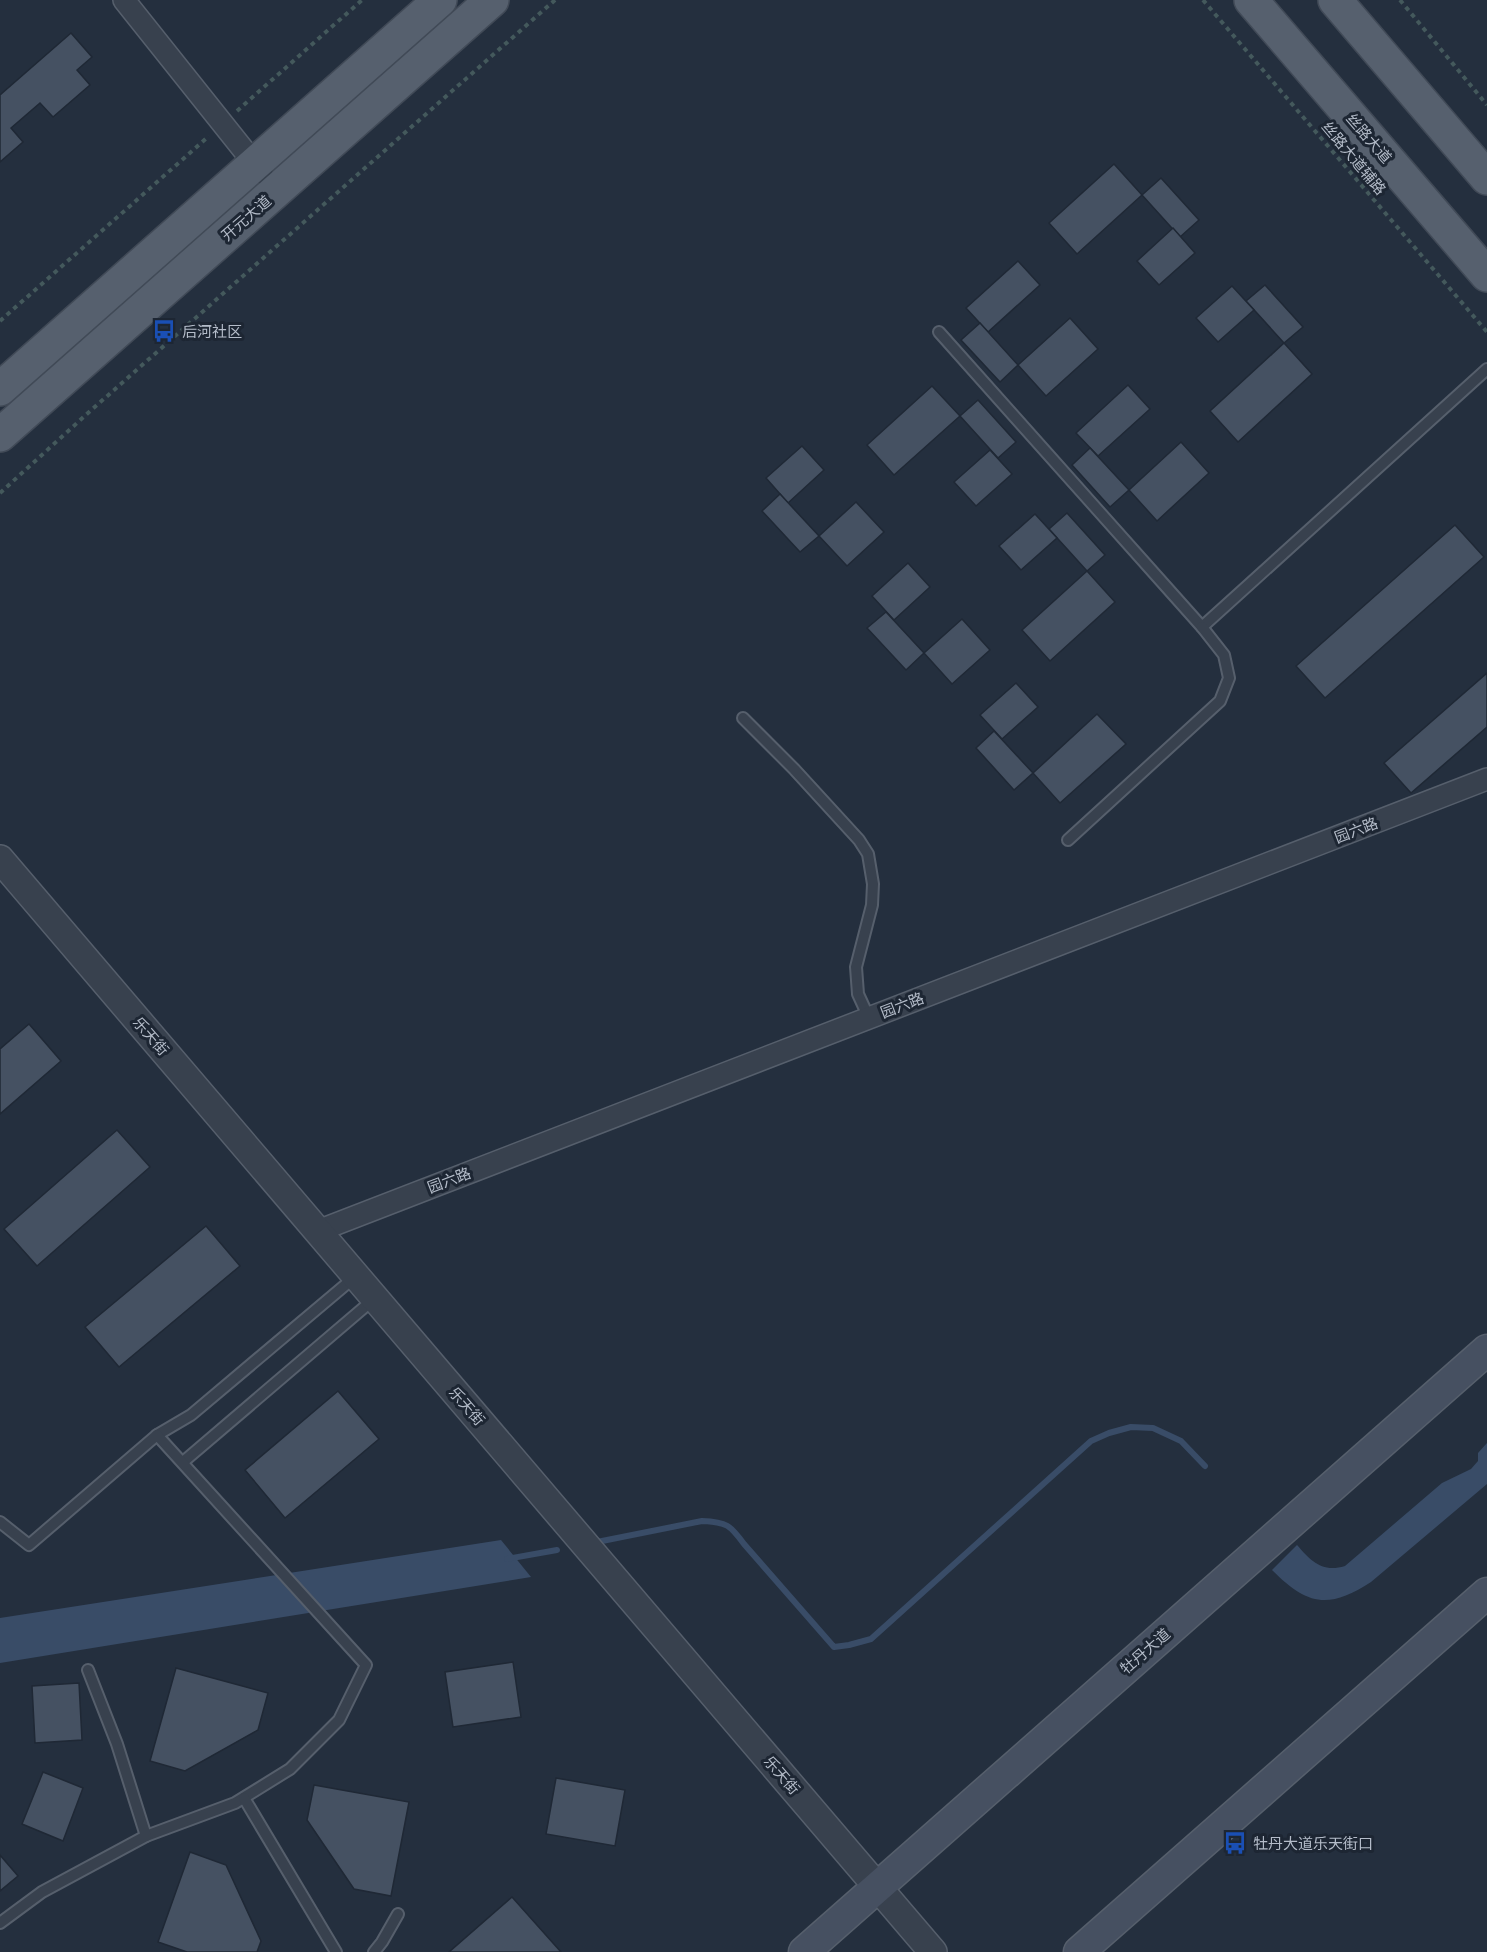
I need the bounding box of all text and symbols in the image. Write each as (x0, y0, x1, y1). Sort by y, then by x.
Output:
street label: 丝路大道 (1343, 110, 1395, 166)
street label: 丝路大道辅路 (1319, 118, 1389, 198)
street label: 开元大道 (218, 192, 274, 244)
bus stop icon: 后河社区 (151, 318, 177, 344)
place label: 后河社区 (182, 323, 242, 340)
street label: 园六路 (1332, 814, 1380, 846)
street label: 园六路 (878, 989, 926, 1021)
street label: 乐天街 (130, 1013, 172, 1059)
street label: 园六路 (425, 1164, 473, 1196)
street label: 乐天街 (446, 1383, 488, 1429)
street label: 牡丹大道 (1117, 1625, 1173, 1677)
street label: 乐天街 (761, 1752, 803, 1798)
bus stop icon: 牡丹大道乐天街口 (1222, 1830, 1248, 1856)
place label: 牡丹大道乐天街口 (1253, 1835, 1373, 1852)

